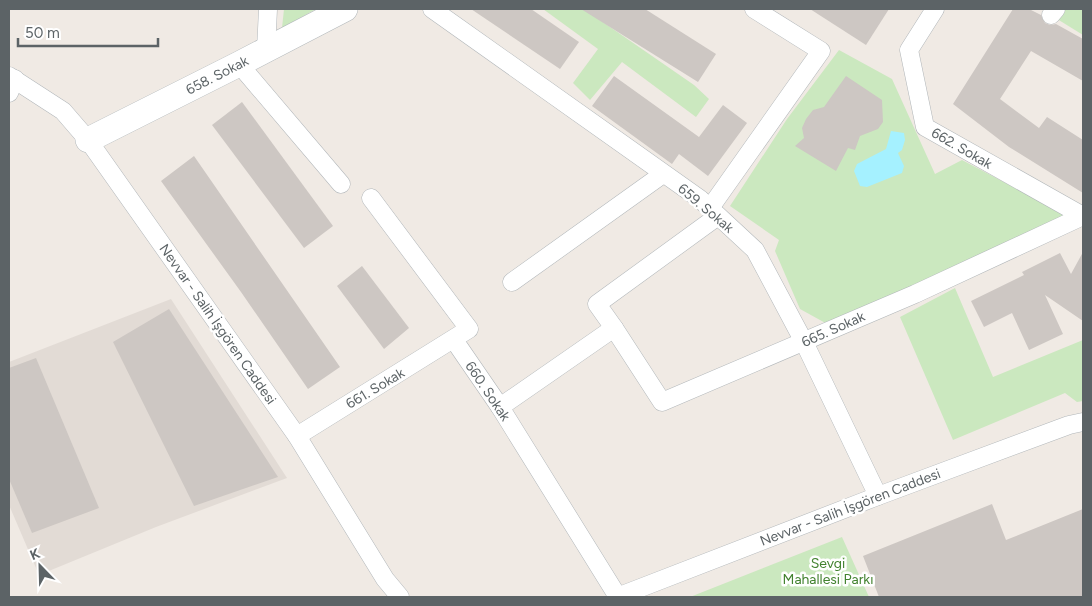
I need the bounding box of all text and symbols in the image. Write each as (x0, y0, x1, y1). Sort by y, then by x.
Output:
scale bar (18, 15, 158, 47)
text: 50 m (25, 24, 60, 42)
street label: 658. Sokak (183, 52, 252, 99)
street label: 662. Sokak (928, 124, 995, 173)
street label: 659. Sokak (674, 180, 737, 237)
street label: Nevvar - Salih İşgören Caddesi (156, 241, 280, 408)
street label: 665. Sokak (799, 308, 868, 351)
street label: 660. Sokak (461, 358, 514, 425)
street label: 661. Sokak (343, 364, 408, 413)
street label: Nevvar - Salih İşgören Caddesi (757, 465, 943, 550)
north arrow (15, 541, 65, 591)
text: K (28, 545, 43, 564)
park label: Sevgi Mahallesi Parkı (783, 555, 873, 588)

